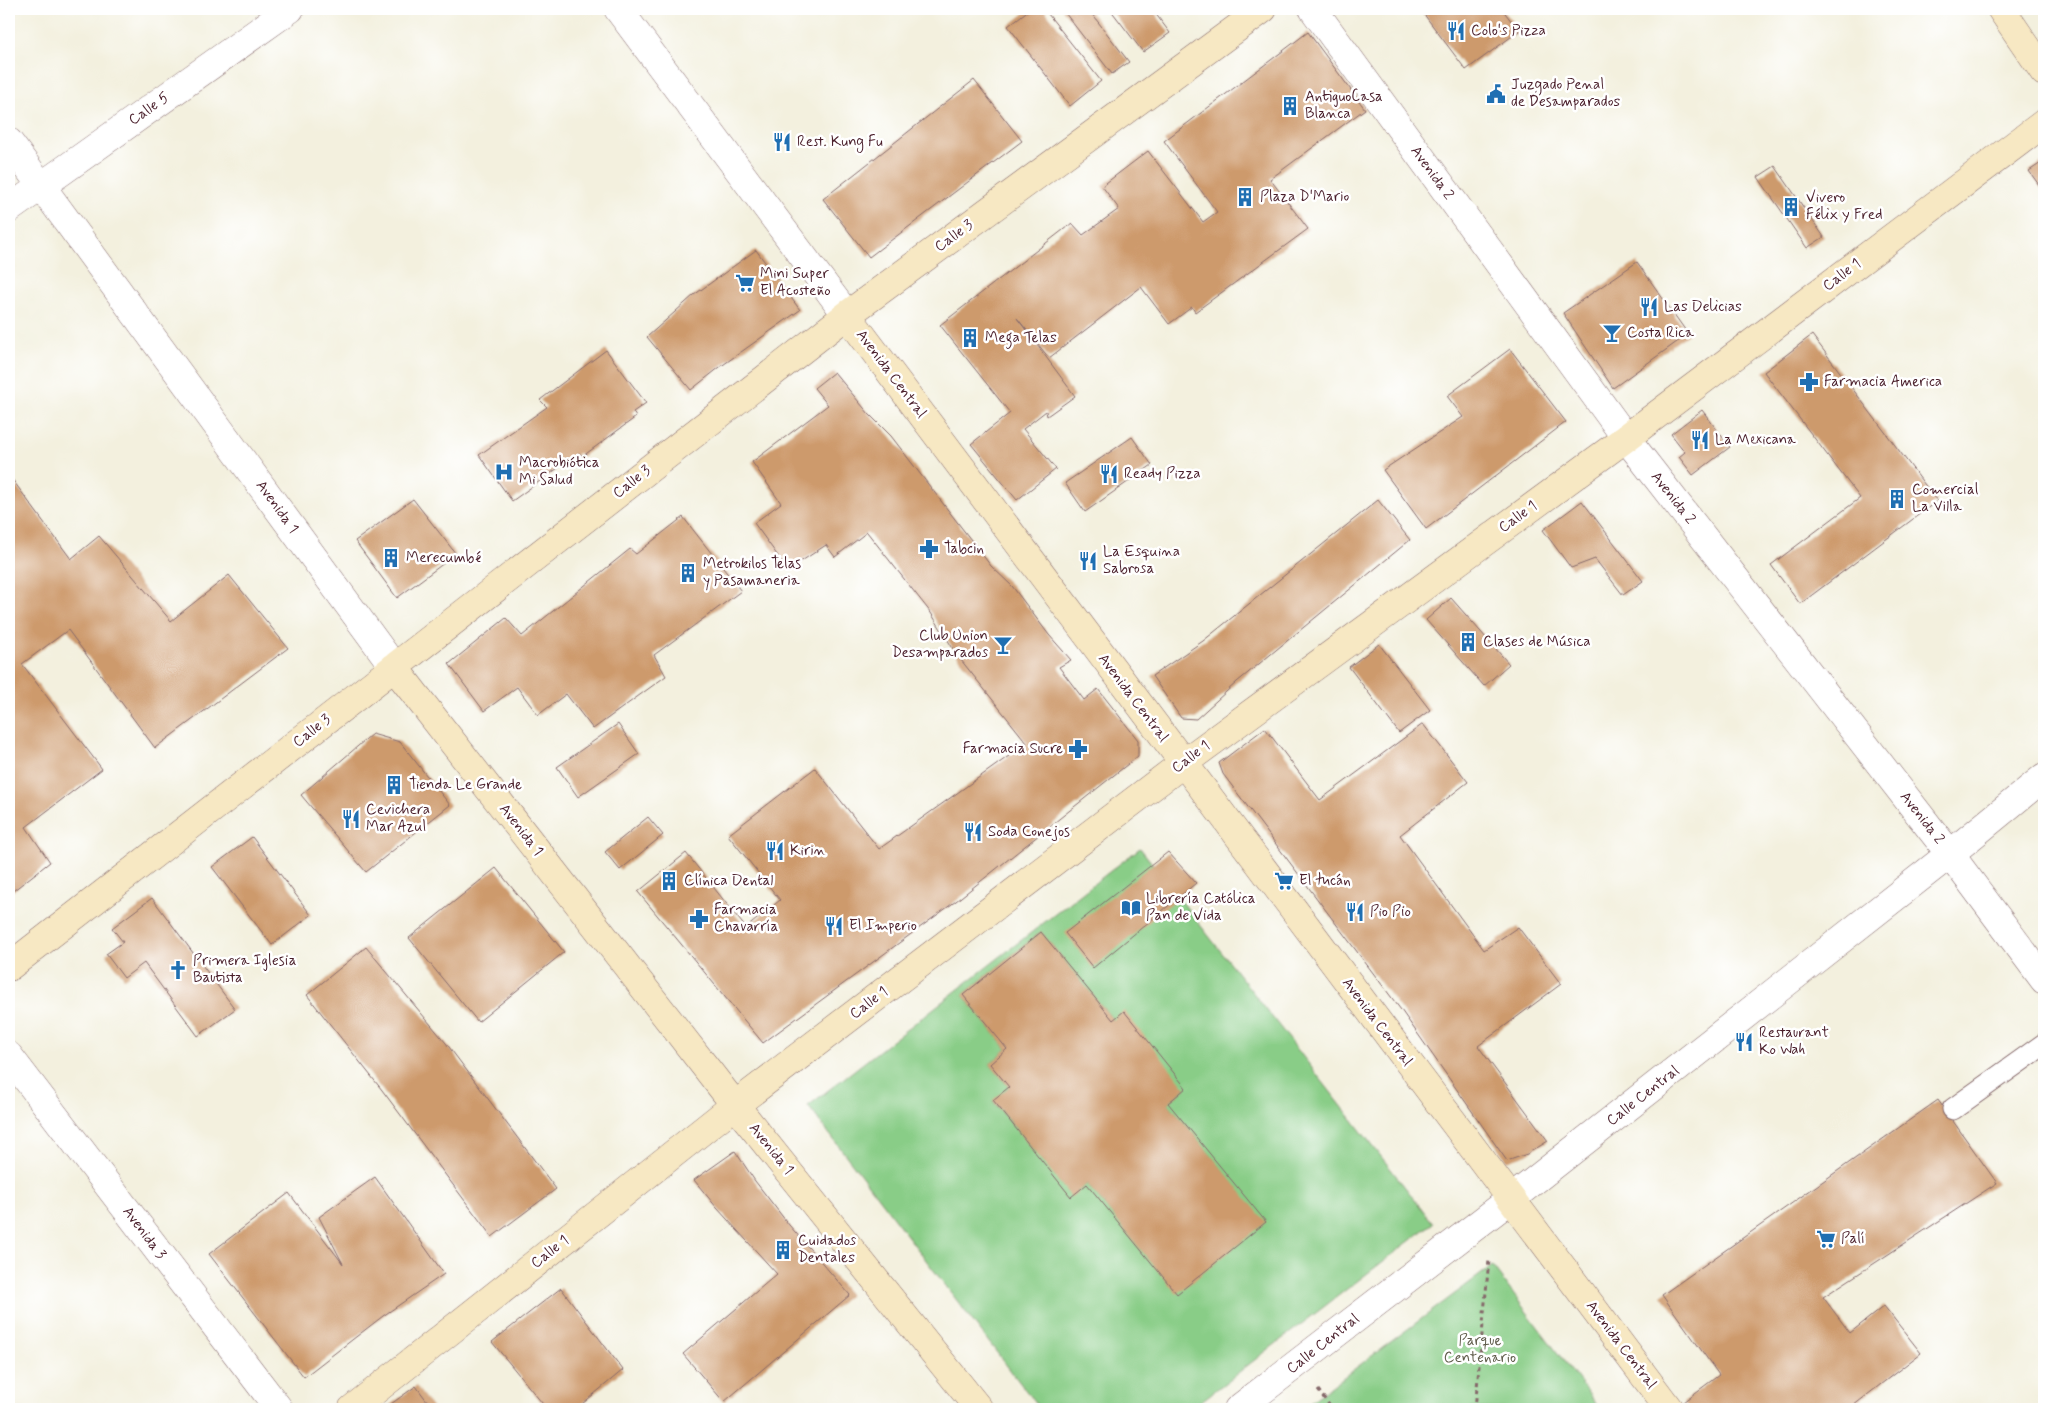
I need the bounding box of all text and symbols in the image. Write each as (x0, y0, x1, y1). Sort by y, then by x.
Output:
restaurant icon: Colo's Pizza (1445, 20, 1467, 42)
place label: Colo's Pizza (1471, 21, 1546, 41)
place label: Juzgado Penal de Desamparados (1511, 75, 1620, 112)
public building icon: Juzgado Penal de Desamparados (1485, 83, 1507, 105)
place label: AntiguoCasa Blanca (1305, 87, 1383, 124)
street label: Calle 5 (125, 88, 173, 130)
building icon: AntiguoCasa Blanca (1279, 95, 1301, 117)
restaurant icon: Rest. Kung Fu (771, 131, 793, 153)
place label: Rest. Kung Fu (797, 132, 883, 153)
street label: Avenida 2 (1406, 142, 1458, 204)
building icon: Plaza D'Mario (1234, 186, 1256, 208)
place label: Plaza D'Mario (1260, 187, 1350, 207)
place label: Vivero Félix y Fred (1806, 188, 1883, 225)
building icon: Vivero Félix y Fred (1780, 196, 1802, 218)
street label: Calle 3 (931, 215, 977, 257)
street label: Calle 1 (1819, 254, 1865, 296)
place label: Mini Super El Acosteño (760, 264, 831, 301)
supermarket icon: Mini Super El Acosteño (734, 272, 756, 294)
restaurant icon: Las Delicias (1638, 296, 1660, 318)
place label: Las Delicias (1664, 297, 1742, 317)
bar icon: Costa Rica (1601, 322, 1623, 344)
place label: Costa Rica (1627, 323, 1695, 343)
street label: Avenida Central (851, 326, 931, 423)
building icon: Mega Telas (959, 327, 981, 349)
place label: Mega Telas (985, 328, 1057, 349)
pharmacy icon: Farmacia America (1798, 371, 1820, 393)
place label: Farmacia America (1824, 372, 1942, 392)
restaurant icon: La Mexicana (1689, 429, 1711, 451)
place label: La Mexicana (1715, 430, 1797, 450)
place label: Macrobiótica Mi Salud (519, 453, 600, 490)
hospital icon: Macrobiótica Mi Salud (493, 461, 515, 483)
street label: Calle 3 (609, 461, 655, 503)
restaurant icon: Ready Pizza (1098, 463, 1120, 485)
place label: Ready Pizza (1124, 464, 1201, 484)
street label: Avenida 2 (1646, 468, 1700, 528)
street label: Avenida 1 (251, 476, 303, 538)
place label: Comercial La Villa (1912, 480, 1979, 517)
building icon: Comercial La Villa (1886, 488, 1908, 510)
street label: Calle 1 (1495, 496, 1541, 538)
pharmacy icon: Tabcin (918, 538, 940, 560)
place label: Tabcin (944, 539, 984, 559)
place label: La Esquina Sabrosa (1103, 542, 1180, 579)
building icon: Merecumbé (380, 547, 402, 569)
place label: Merecumbé (406, 548, 481, 568)
restaurant icon: La Esquina Sabrosa (1077, 550, 1099, 572)
place label: Metrokilos Telas y Pasamaneria (703, 554, 801, 591)
building icon: Metrokilos Telas y Pasamaneria (677, 562, 699, 584)
place label: Club Union Desamparados (892, 626, 988, 663)
building icon: Clases de Música (1457, 631, 1479, 653)
place label: Clases de Música (1483, 632, 1591, 652)
bar icon: Club Union Desamparados (992, 634, 1014, 656)
street label: Avenida Central (1093, 650, 1173, 747)
street label: Calle 3 (289, 710, 335, 752)
street label: Calle 1 (1168, 736, 1214, 778)
pharmacy icon: Farmacia Sucre (1067, 738, 1089, 760)
place label: Farmacia Sucre (963, 739, 1063, 759)
building icon: Tienda Le Grande (383, 774, 405, 796)
place label: Tienda Le Grande (409, 775, 522, 795)
street label: Avenida 2 (1895, 788, 1949, 848)
place label: Cevichera Mar Azul (366, 800, 430, 837)
street label: Avenida 1 (494, 800, 548, 860)
restaurant icon: Cevichera Mar Azul (340, 808, 362, 830)
restaurant icon: Soda Conejos (962, 821, 984, 843)
place label: Soda Conejos (988, 822, 1070, 842)
restaurant icon: Kirin (764, 840, 786, 862)
place label: Kirin (790, 841, 826, 861)
building icon: Clínica Dental (658, 870, 680, 892)
supermarket icon: El tucán (1273, 870, 1295, 892)
place label: Clínica Dental (684, 871, 773, 891)
place label: El tucán (1299, 871, 1351, 891)
place label: Librería Católica Pan de Vida (1146, 889, 1256, 926)
library icon: Librería Católica Pan de Vida (1120, 897, 1142, 919)
place label: Farmacia Chavarría (714, 900, 778, 937)
restaurant icon: Pio Pio (1344, 901, 1366, 923)
place label: Pio Pio (1370, 902, 1411, 922)
pharmacy icon: Farmacia Chavarría (688, 908, 710, 930)
restaurant icon: El Imperio (823, 915, 845, 937)
place label: El Imperio (849, 916, 917, 936)
place label: Primera Iglesia Bautista (193, 951, 297, 988)
church icon: Primera Iglesia Bautista (167, 959, 189, 981)
street label: Avenida Central (1337, 974, 1417, 1071)
street label: Calle 1 (846, 982, 892, 1024)
place label: Restaurant Ko Wah (1759, 1023, 1829, 1060)
restaurant icon: Restaurant Ko Wah (1733, 1031, 1755, 1053)
street label: Calle Central (1603, 1061, 1684, 1131)
street label: Avenida 1 (744, 1119, 798, 1179)
street label: Avenida 3 (118, 1203, 171, 1264)
supermarket icon: Palí (1815, 1228, 1837, 1250)
place label: Palí (1841, 1229, 1865, 1249)
street label: Calle 1 (527, 1231, 573, 1273)
place label: Cuidados Dentales (798, 1231, 856, 1268)
building icon: Cuidados Dentales (772, 1239, 794, 1261)
street label: Avenida Central (1581, 1297, 1661, 1394)
street label: Calle Central (1283, 1309, 1364, 1379)
park label: Parque Centenario (1444, 1331, 1516, 1368)

